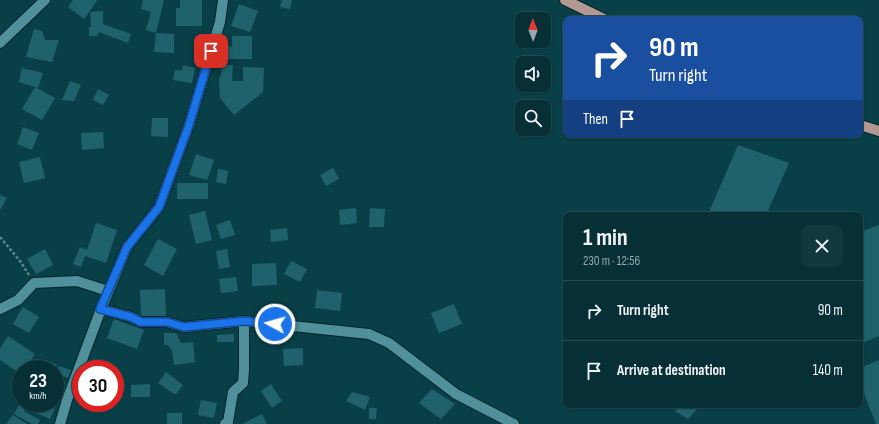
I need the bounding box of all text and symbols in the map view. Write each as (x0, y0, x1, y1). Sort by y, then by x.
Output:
north arrow (515, 12, 551, 48)
map controls (515, 12, 551, 136)
text: 90 m (649, 31, 699, 64)
icon: right (583, 32, 635, 84)
pin (194, 34, 228, 68)
icon: arrive (200, 40, 222, 62)
button: sound (515, 56, 551, 92)
text: Turn right (649, 65, 707, 86)
button: search (515, 100, 551, 136)
icon: arrive (616, 108, 638, 130)
text: Then (583, 110, 608, 129)
text: 1 min (583, 223, 628, 252)
button: close (801, 225, 843, 267)
text: 230 m · 12:56 (583, 253, 640, 269)
icon: right (583, 300, 605, 322)
text: Turn right (617, 301, 669, 320)
text: 90 m (818, 301, 843, 320)
position arrow (254, 303, 296, 345)
speed limit sign: 30 (72, 360, 124, 412)
icon: arrive (583, 360, 605, 382)
text: Arrive at destination (617, 361, 726, 380)
text: 140 m (813, 361, 843, 380)
text: 23 (29, 369, 47, 393)
text: km/h (29, 390, 47, 402)

